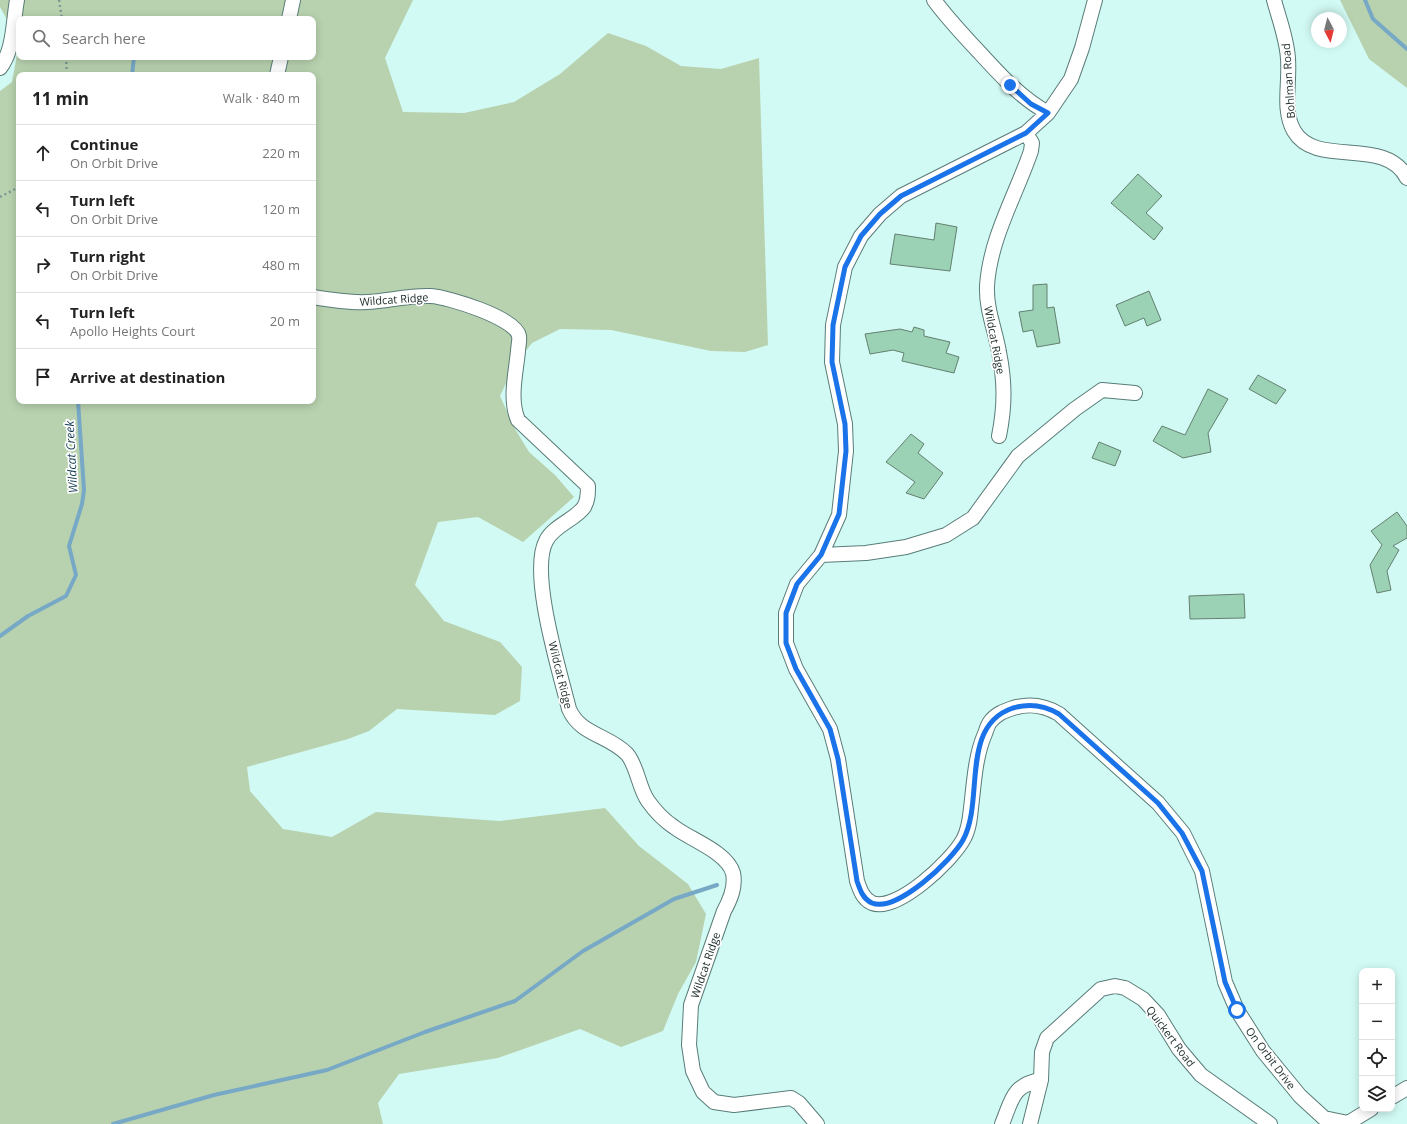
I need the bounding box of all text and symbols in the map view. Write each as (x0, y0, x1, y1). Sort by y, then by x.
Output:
north arrow (1311, 12, 1347, 48)
search box (16, 16, 316, 60)
icon: search (30, 27, 52, 49)
text: Search here (62, 28, 146, 48)
street label: Bohlman Road (1278, 43, 1298, 119)
route end (1001, 76, 1019, 94)
text: 11 min (32, 87, 89, 110)
text: Walk · 840 m (223, 89, 300, 107)
text: Continue (70, 134, 138, 154)
icon: ahead (32, 142, 54, 164)
text: 220 m (262, 144, 300, 162)
text: On Orbit Drive (70, 154, 158, 172)
text: Turn left (70, 190, 135, 210)
icon: left (32, 198, 54, 220)
text: 120 m (262, 200, 300, 218)
text: On Orbit Drive (70, 210, 158, 228)
text: Turn right (70, 246, 145, 266)
icon: right (32, 254, 54, 276)
text: 480 m (262, 256, 300, 274)
text: On Orbit Drive (70, 266, 158, 284)
street label: Wildcat Ridge (359, 289, 429, 309)
text: Turn left (70, 302, 135, 322)
street label: Wildcat Ridge (981, 305, 1009, 375)
icon: left (32, 310, 54, 332)
text: 20 m (270, 312, 300, 330)
text: Apollo Heights Court (70, 322, 195, 340)
icon: arrive (32, 366, 54, 388)
text: Arrive at destination (70, 367, 225, 387)
water label: Wildcat Creek (61, 419, 81, 493)
street label: Wildcat Ridge (545, 640, 577, 710)
street label: Wildcat Ridge (687, 930, 723, 1000)
map controls (1359, 968, 1395, 1112)
button: + (1359, 968, 1395, 1004)
route start (1228, 1001, 1246, 1019)
street label: Quickert Road (1143, 1002, 1199, 1070)
button: − (1359, 1004, 1395, 1040)
street label: On Orbit Drive (1243, 1024, 1299, 1092)
button: locate (1359, 1040, 1395, 1076)
button: layers (1359, 1076, 1395, 1112)

